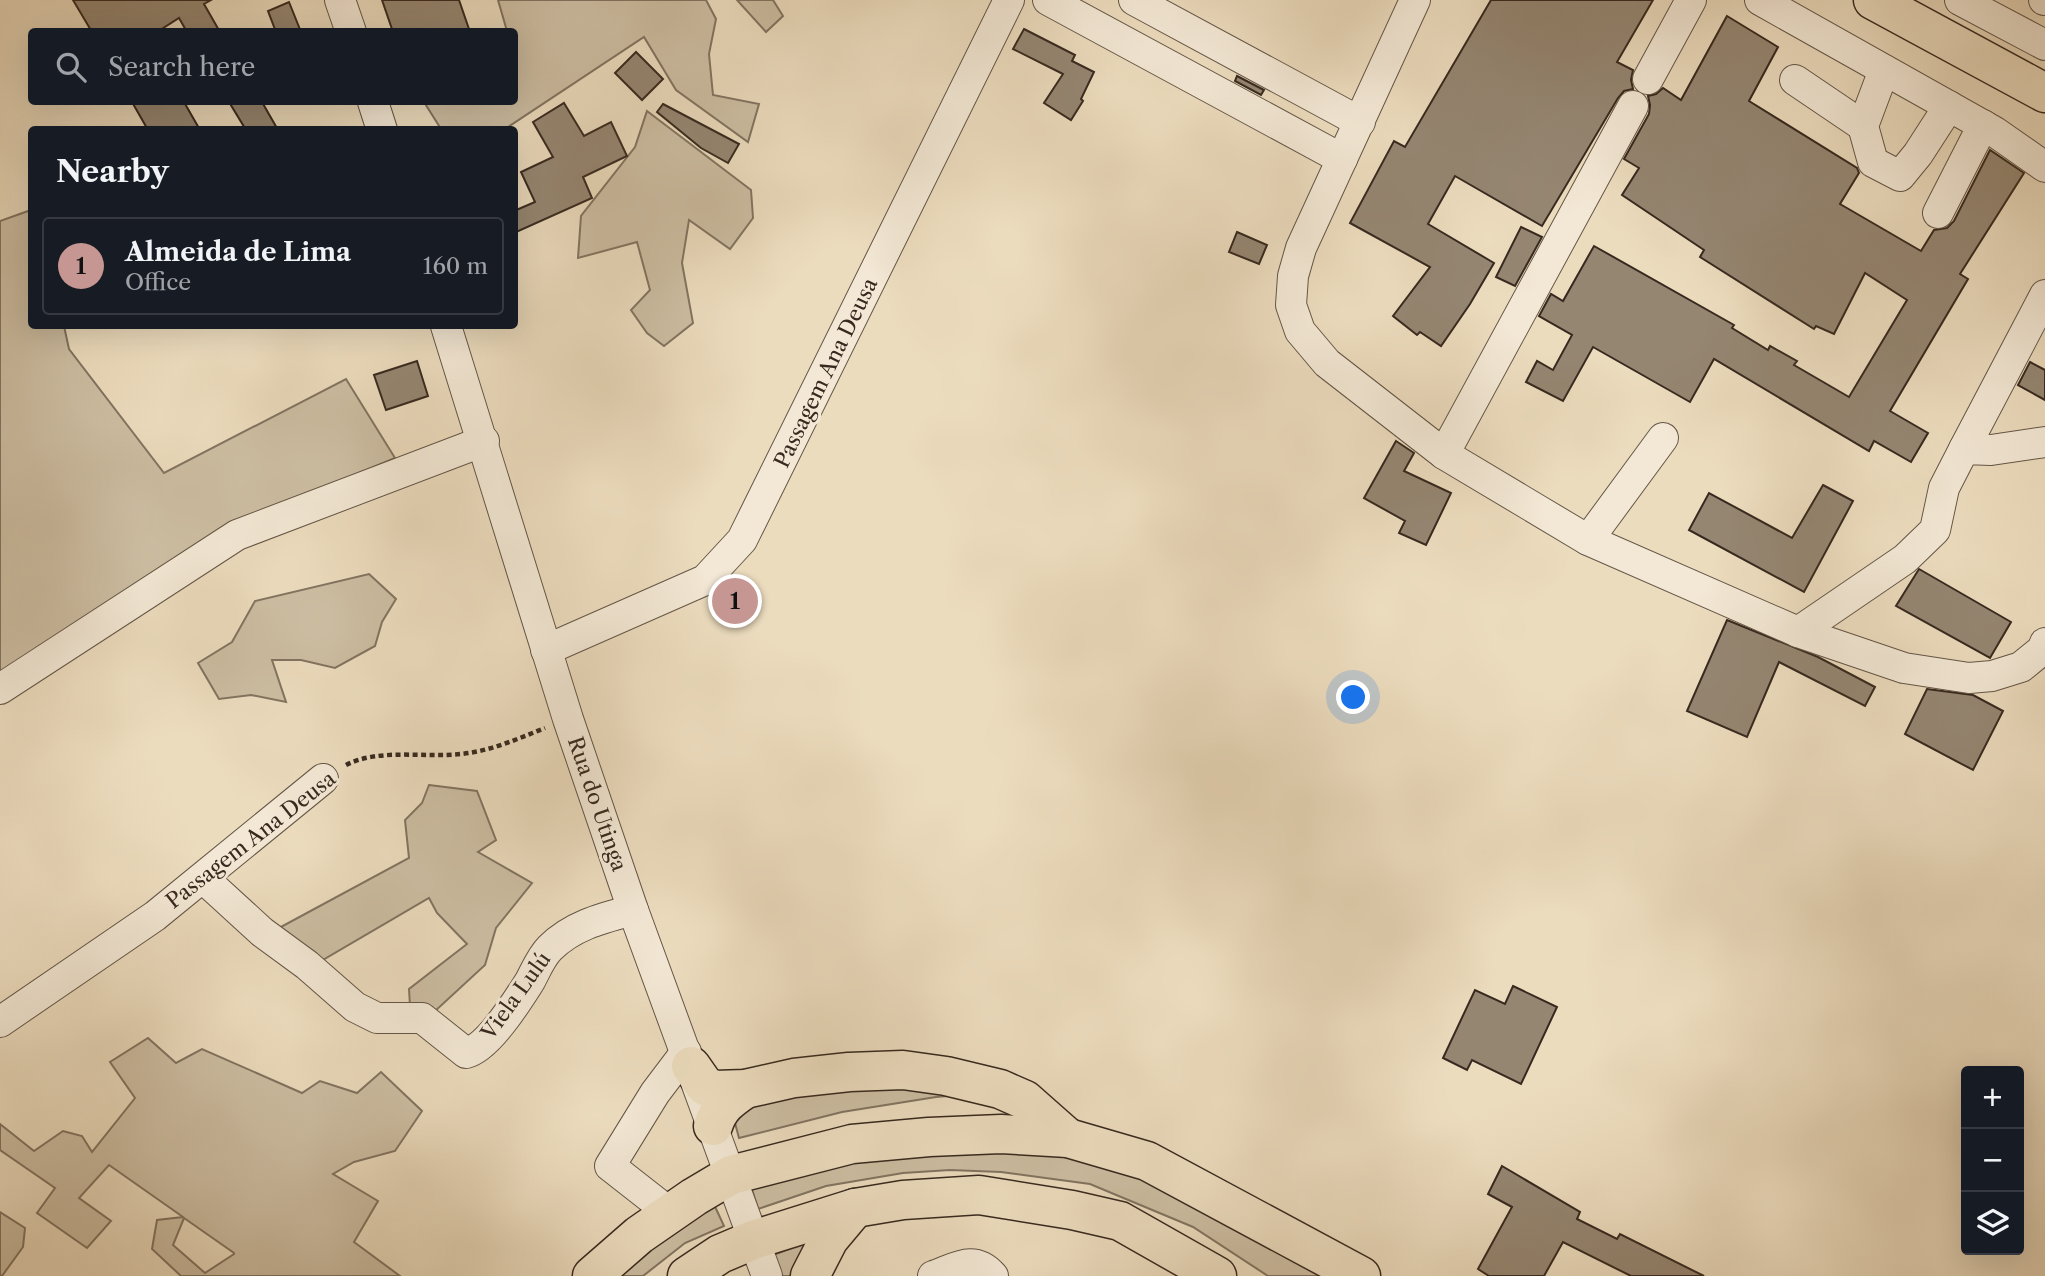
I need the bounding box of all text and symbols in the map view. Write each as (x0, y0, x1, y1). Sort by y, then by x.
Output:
search box (28, 28, 518, 105)
icon: search (52, 48, 90, 86)
text: Search here (108, 51, 255, 83)
text: Nearby (56, 153, 169, 190)
text: Almeida de Lima (125, 236, 351, 268)
text: 1 (76, 252, 86, 280)
text: 160 m (423, 252, 488, 280)
text: Office (125, 268, 191, 296)
street label: Passagem Ana Deusa (769, 273, 883, 472)
pin: 1 (712, 575, 758, 627)
your location (1336, 680, 1370, 714)
street label: Rua do Utinga (563, 733, 632, 875)
street label: Passagem Ana Deusa (161, 765, 341, 914)
street label: Viela Lulú (475, 947, 556, 1045)
map controls (1961, 1066, 2024, 1255)
button: + (1961, 1066, 2024, 1129)
button: − (1961, 1129, 2024, 1192)
button: layers (1961, 1192, 2024, 1255)

